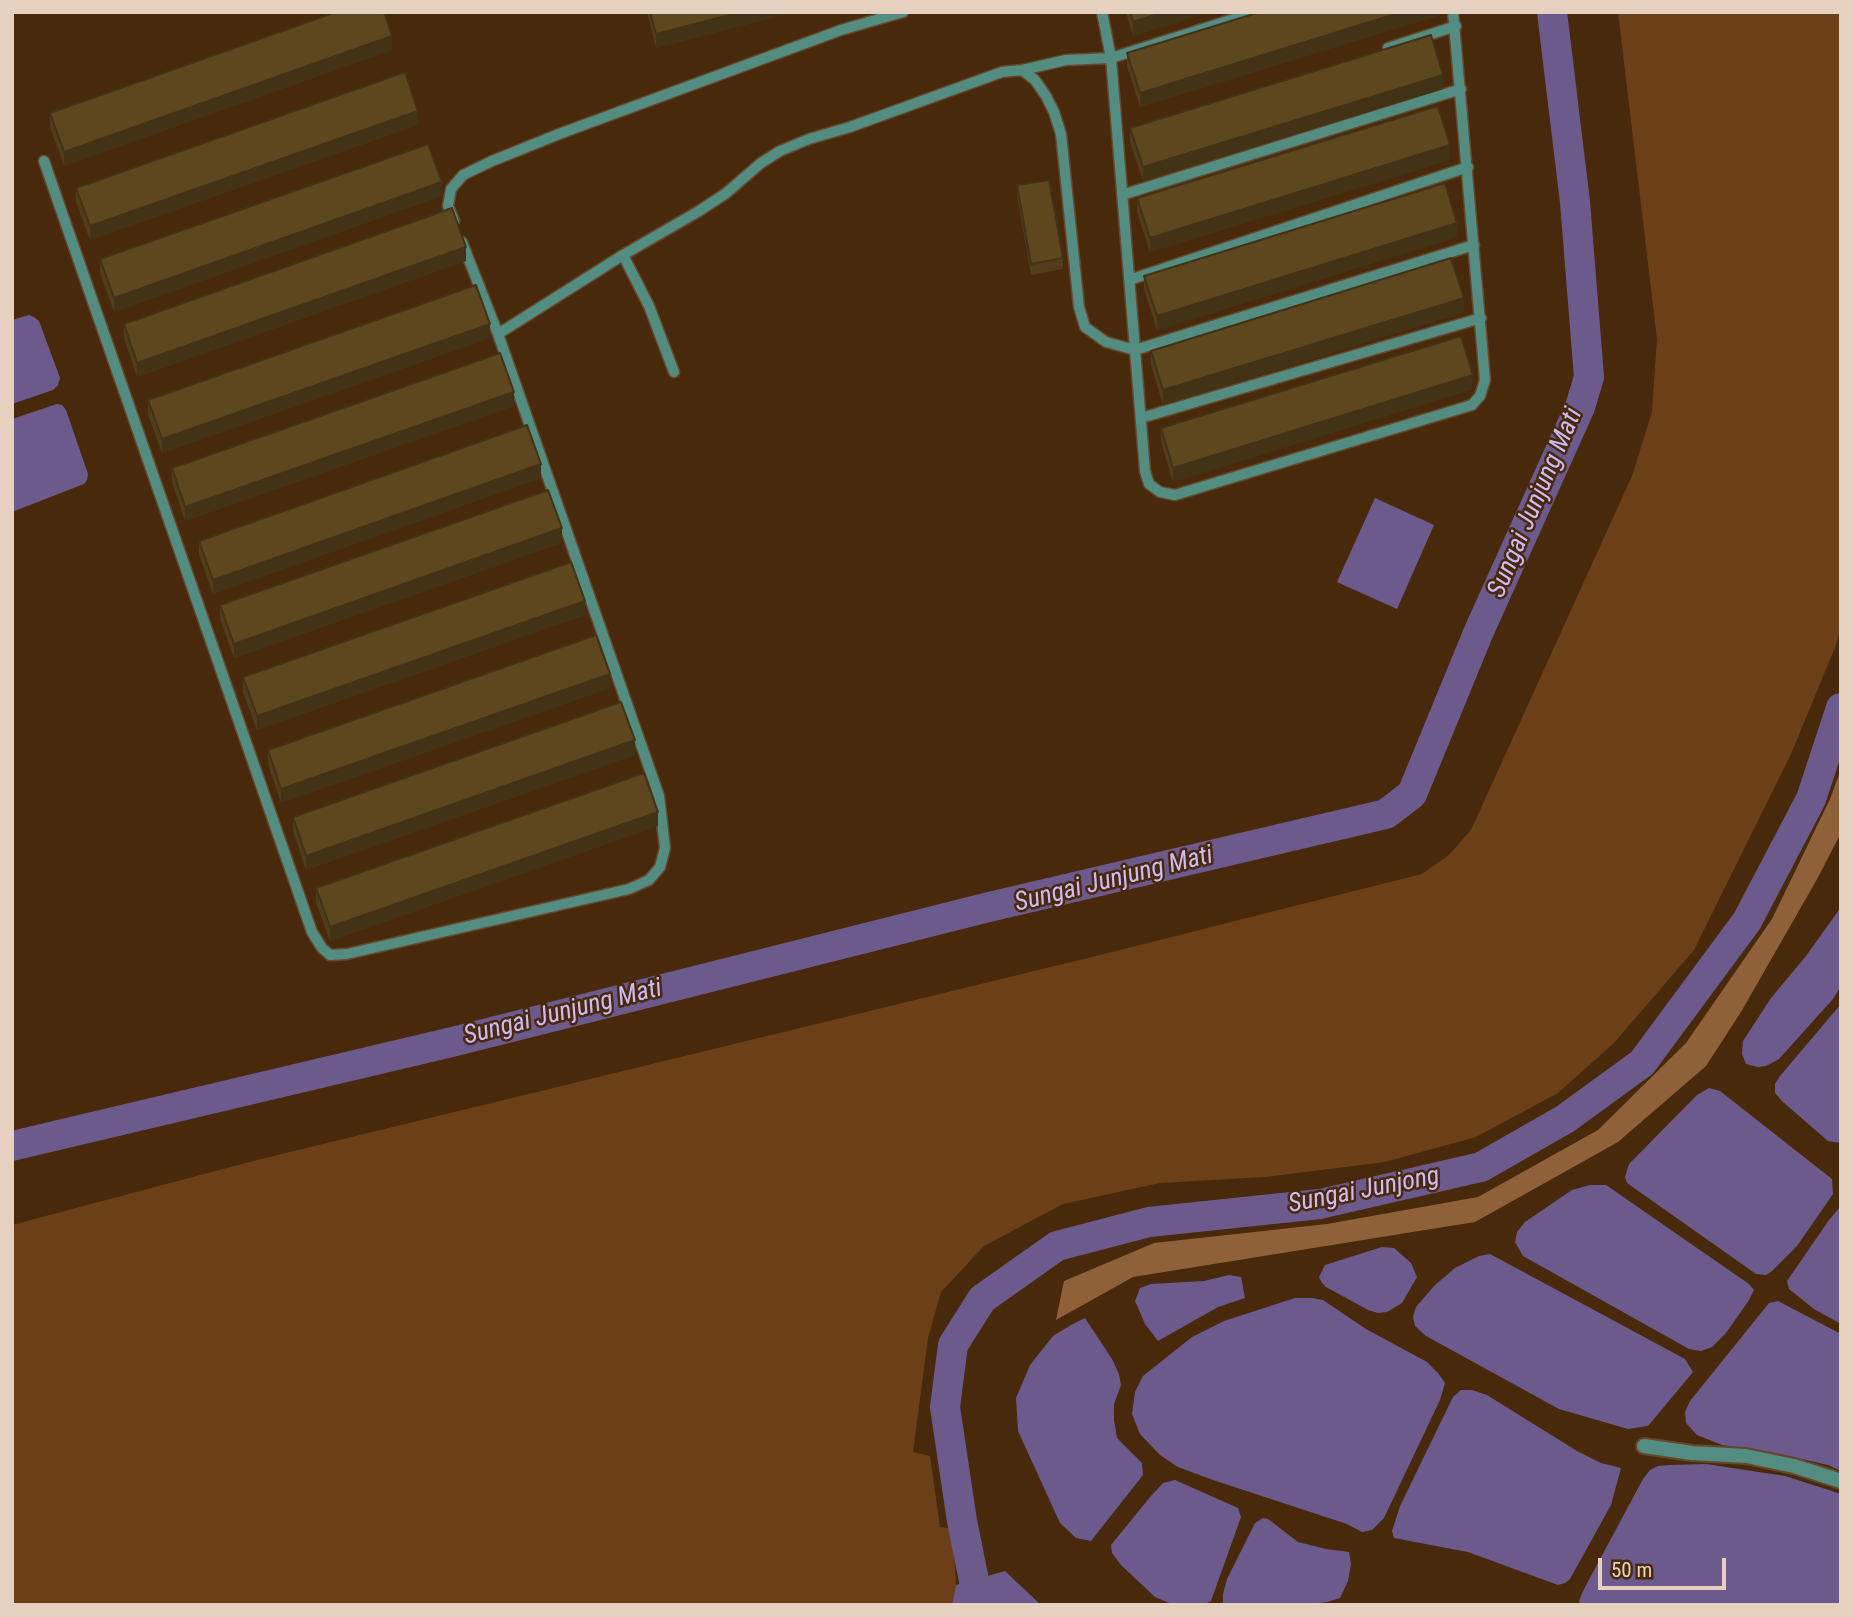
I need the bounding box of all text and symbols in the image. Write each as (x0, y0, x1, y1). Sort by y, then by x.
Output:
water label: Sungai Junjung Mati (1482, 403, 1590, 603)
water label: Sungai Junjung Mati (1012, 840, 1216, 920)
water label: Sungai Junjung Mati (461, 973, 665, 1053)
water label: Sungai Junjong (1286, 1161, 1442, 1221)
scale bar (1601, 1544, 1729, 1588)
text: 50 m (1611, 1558, 1652, 1582)

